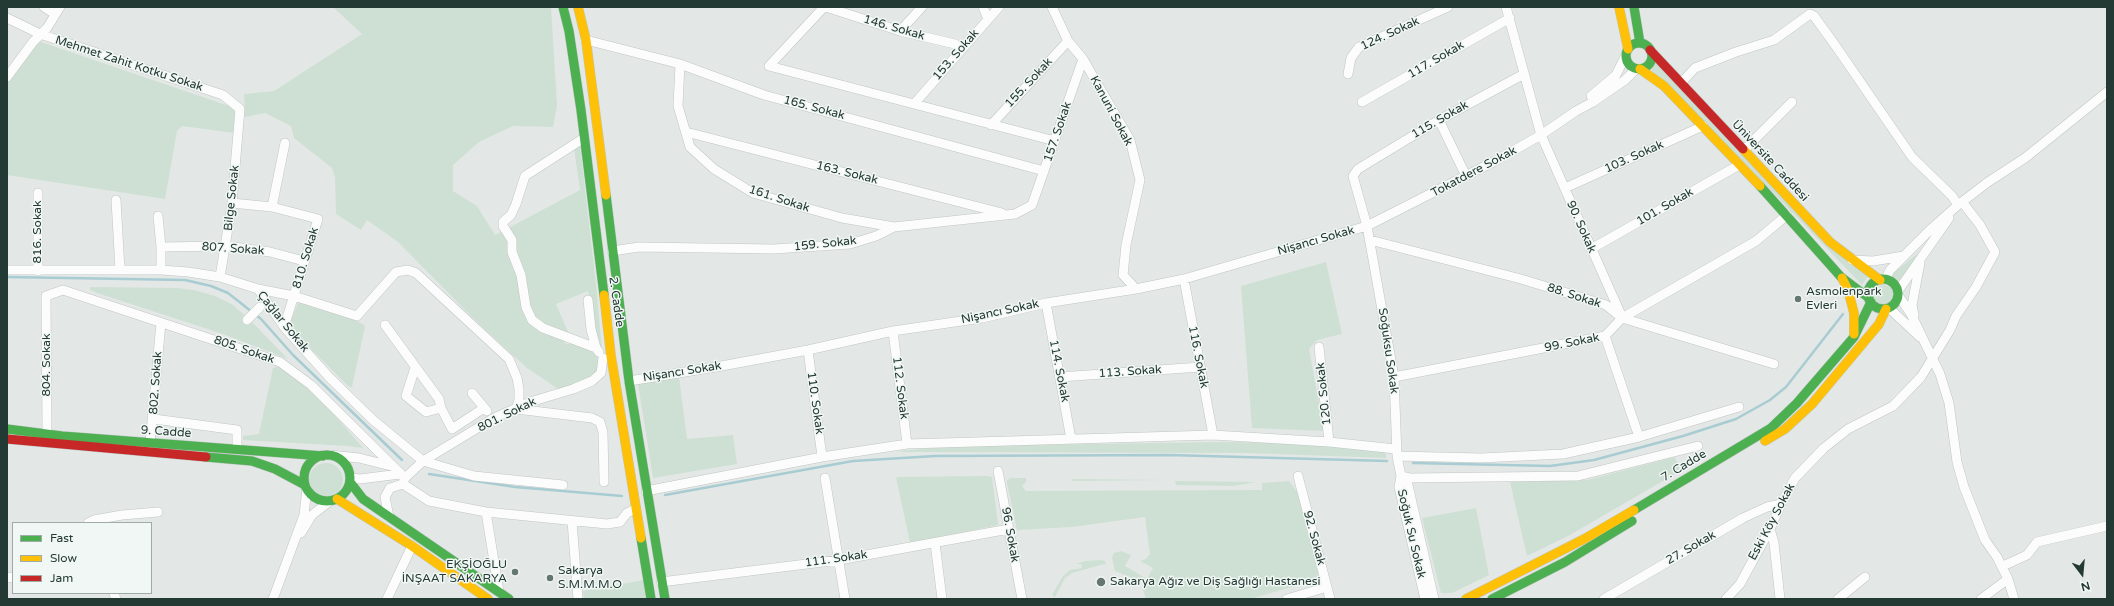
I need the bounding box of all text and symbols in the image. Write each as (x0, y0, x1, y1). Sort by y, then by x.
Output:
street label: 146. Sokak (862, 12, 926, 44)
street label: 124. Sokak (1358, 14, 1422, 54)
street label: 153. Sokak (930, 26, 982, 84)
street label: Mehmet Zahit Kotku Sokak (53, 33, 205, 95)
street label: 117. Sokak (1405, 38, 1467, 82)
street label: 155. Sokak (1002, 55, 1056, 111)
street label: Kanuni Sokak (1087, 74, 1135, 148)
street label: 165. Sokak (782, 93, 846, 123)
street label: 115. Sokak (1409, 98, 1471, 142)
street label: 157. Sokak (1041, 100, 1075, 164)
street label: Üniversite Caddesi (1729, 117, 1811, 205)
street label: 103. Sokak (1602, 138, 1666, 176)
street label: Tokatdere Sokak (1429, 143, 1519, 201)
street label: 163. Sokak (815, 158, 879, 188)
street label: Bilge Sokak (221, 164, 243, 232)
street label: 161. Sokak (747, 182, 811, 216)
street label: 101. Sokak (1634, 185, 1696, 229)
street label: 90. Sokak (1563, 199, 1599, 255)
street label: 816. Sokak (31, 200, 45, 264)
street label: Nişancı Sokak (1276, 223, 1356, 259)
street label: 810. Sokak (290, 226, 322, 290)
street label: 159. Sokak (793, 234, 857, 254)
street label: 807. Sokak (201, 240, 265, 258)
street label: 2. Cadde (605, 276, 627, 328)
street label: 88. Sokak (1545, 281, 1603, 311)
place label: Asmolenpark Evleri (1806, 285, 1882, 313)
street label: Çağlar Sokak (254, 289, 312, 355)
marker: Asmolenpark Evleri (1793, 294, 1803, 304)
street label: Nişancı Sokak (960, 297, 1040, 327)
street label: Soğuksu Sokak (1375, 307, 1401, 395)
street label: 116. Sokak (1185, 325, 1211, 389)
street label: 99. Sokak (1543, 331, 1601, 355)
street label: 804. Sokak (40, 333, 54, 397)
street label: 805. Sokak (212, 333, 276, 367)
street label: 114. Sokak (1046, 339, 1072, 403)
street label: 802. Sokak (147, 351, 165, 415)
street label: 112. Sokak (889, 356, 911, 420)
street label: Nişancı Sokak (642, 359, 722, 385)
street label: 120. Sokak (1314, 362, 1334, 426)
street label: 113. Sokak (1098, 363, 1162, 381)
street label: 110. Sokak (803, 371, 827, 435)
street label: 801. Sokak (475, 395, 539, 435)
street label: 9. Cadde (140, 423, 192, 441)
street label: 7. Cadde (1659, 447, 1709, 485)
street label: Eski Köy Sokak (1746, 481, 1798, 563)
street label: Soğuk Su Sokak (1394, 488, 1428, 580)
street label: 96. Sokak (998, 506, 1022, 564)
street label: 92. Sokak (1300, 509, 1328, 567)
legend (12, 522, 152, 594)
street label: 27. Sokak (1664, 528, 1718, 568)
text: Fast (50, 531, 73, 545)
street label: 111. Sokak (804, 547, 868, 571)
text: Slow (50, 551, 77, 565)
north arrow (2062, 554, 2102, 594)
place label: EKŞİOĞLU İNŞAAT SAKARYA (402, 558, 507, 586)
place label: Sakarya S.M.M.M.O (558, 564, 622, 592)
marker: EKŞİOĞLU İNŞAAT SAKARYA (510, 567, 520, 577)
text: Jam (50, 571, 73, 585)
marker: Sakarya S.M.M.M.O (545, 573, 555, 583)
place label: Sakarya Ağız ve Diş Sağlığı Hastanesi (1110, 575, 1321, 589)
marker: Sakarya Ağız ve Diş Sağlığı Hastanesi (1095, 576, 1107, 588)
text: N (2079, 579, 2091, 593)

